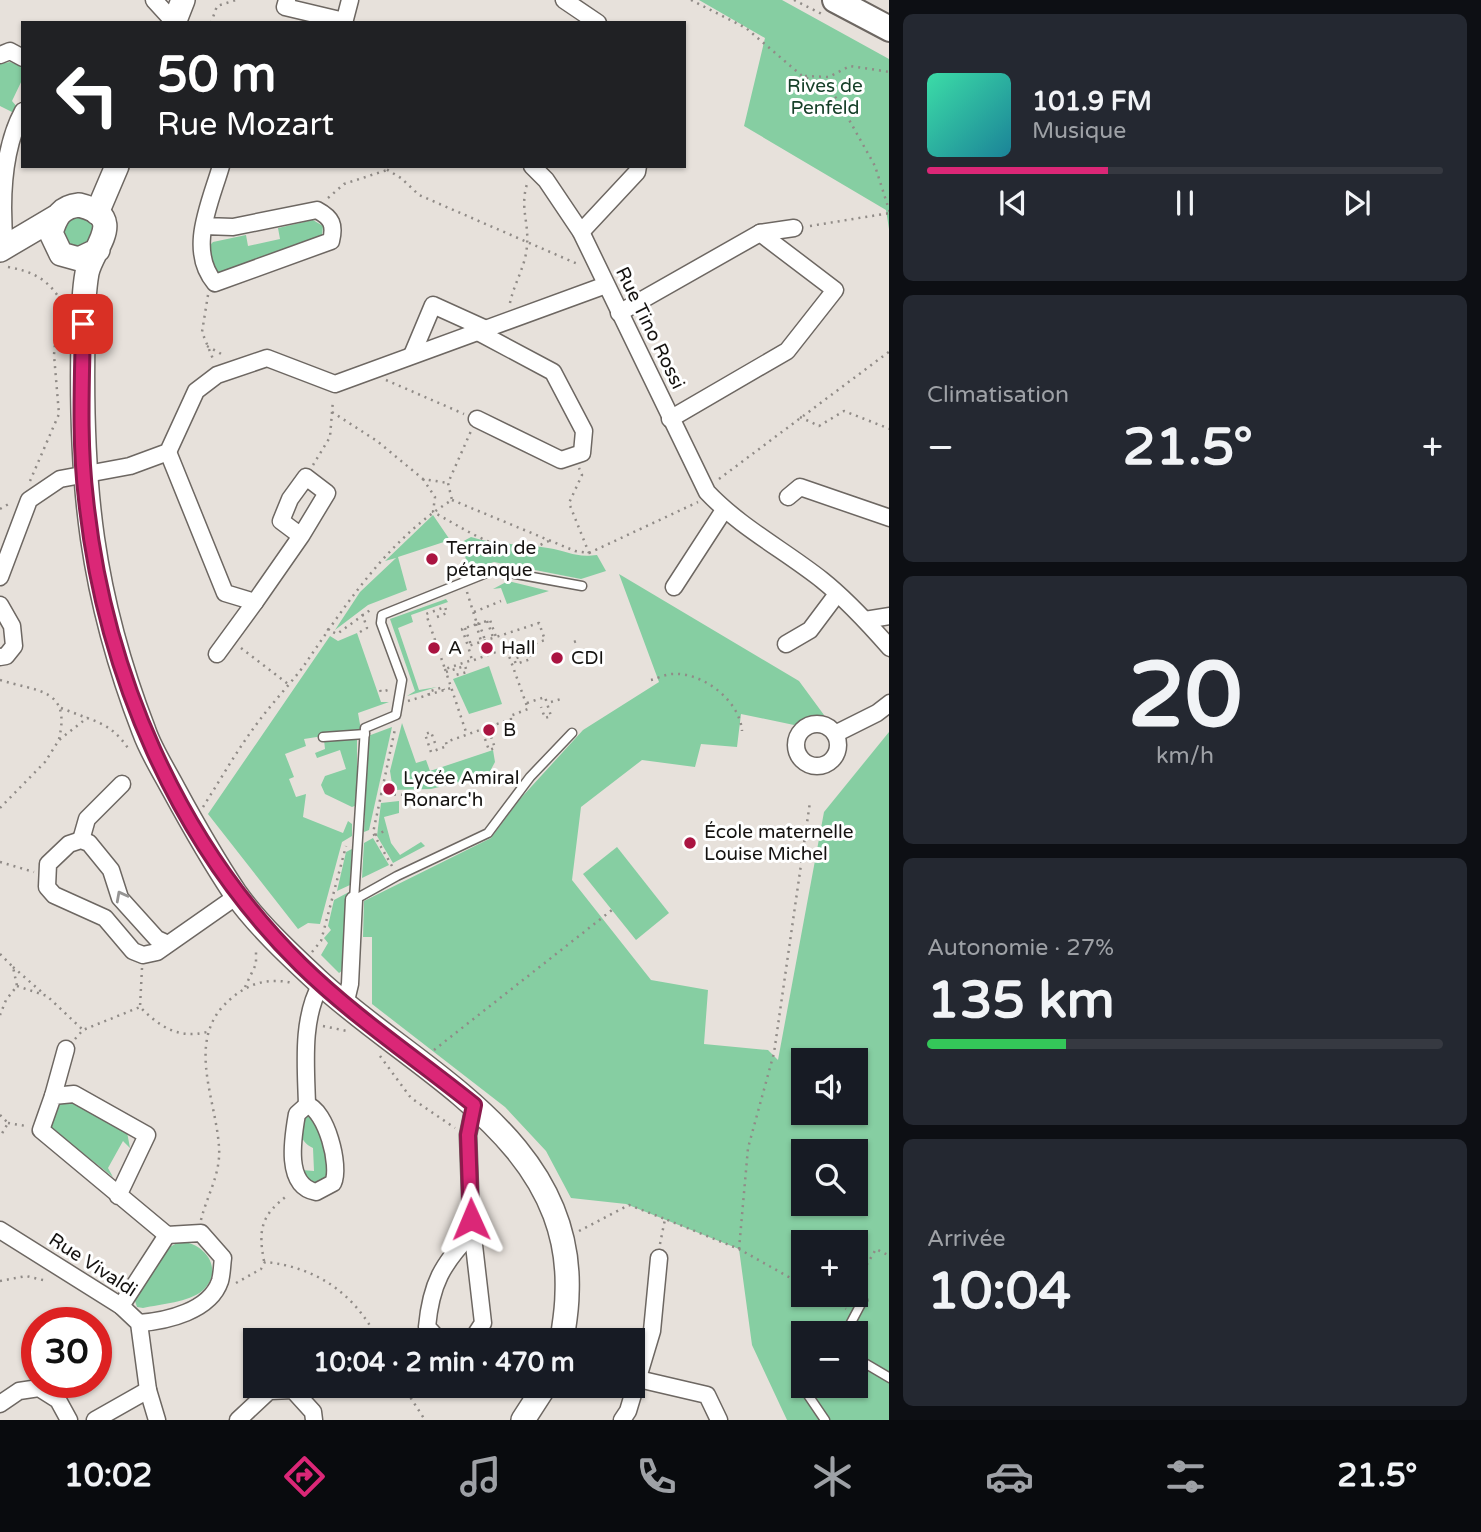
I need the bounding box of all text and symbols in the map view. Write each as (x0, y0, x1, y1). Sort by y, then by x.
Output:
text: 50 m (157, 46, 276, 105)
icon: left (42, 49, 133, 140)
park label: Rives de Penfeld (787, 75, 863, 119)
text: 101.9 FM (1032, 86, 1152, 117)
text: Rue Mozart (157, 106, 334, 144)
text: Musique (1032, 117, 1126, 145)
icon: previous (994, 184, 1032, 222)
icon: pause (1166, 184, 1204, 222)
icon: next (1338, 184, 1376, 222)
street label: Rue Tino Rossi (611, 263, 689, 393)
pin (53, 294, 113, 354)
icon: arrive (64, 305, 102, 343)
text: Climatisation (927, 381, 1069, 409)
text: 21.5° (1123, 416, 1253, 479)
text: − (927, 425, 954, 471)
text: + (1422, 425, 1443, 471)
place label: Terrain de pétanque (446, 537, 536, 581)
marker: Terrain de pétanque (424, 551, 440, 567)
place label: A (448, 637, 462, 659)
place label: Hall (501, 637, 536, 659)
marker: A (426, 640, 442, 656)
marker: Hall (479, 640, 495, 656)
text: 20 (1128, 641, 1242, 751)
place label: CDI (571, 647, 604, 669)
marker: CDI (549, 650, 565, 666)
place label: B (503, 719, 516, 741)
marker: B (481, 722, 497, 738)
text: km/h (1156, 742, 1214, 770)
place label: Lycée Amiral Ronarc'h (403, 767, 519, 811)
marker: Lycée Amiral Ronarc'h (381, 781, 397, 797)
place label: École maternelle Louise Michel (704, 821, 853, 865)
marker: École maternelle Louise Michel (682, 835, 698, 851)
one-way arrow (116, 891, 130, 904)
text: Autonomie · 27% (927, 934, 1114, 962)
text: 135 km (927, 969, 1115, 1032)
map controls (791, 1048, 868, 1398)
button: sound (791, 1048, 868, 1125)
button: search (791, 1139, 868, 1216)
position arrow (434, 1182, 508, 1256)
text: Arrivée (927, 1225, 1005, 1253)
street label: Rue Vivaldi (45, 1228, 141, 1302)
button: + (791, 1230, 868, 1307)
text: 10:04 (927, 1260, 1071, 1323)
speed limit sign: 30 (21, 1307, 112, 1398)
button: − (791, 1321, 868, 1398)
text: 10:04 · 2 min · 470 m (313, 1347, 575, 1378)
icon: directions (280, 1452, 329, 1501)
icon: music (456, 1452, 505, 1501)
icon: phone (632, 1452, 681, 1501)
icon: climate (808, 1452, 857, 1501)
icon: car (985, 1452, 1034, 1501)
icon: filters (1161, 1452, 1210, 1501)
text: 10:02 (64, 1457, 152, 1495)
text: 21.5° (1337, 1457, 1417, 1495)

